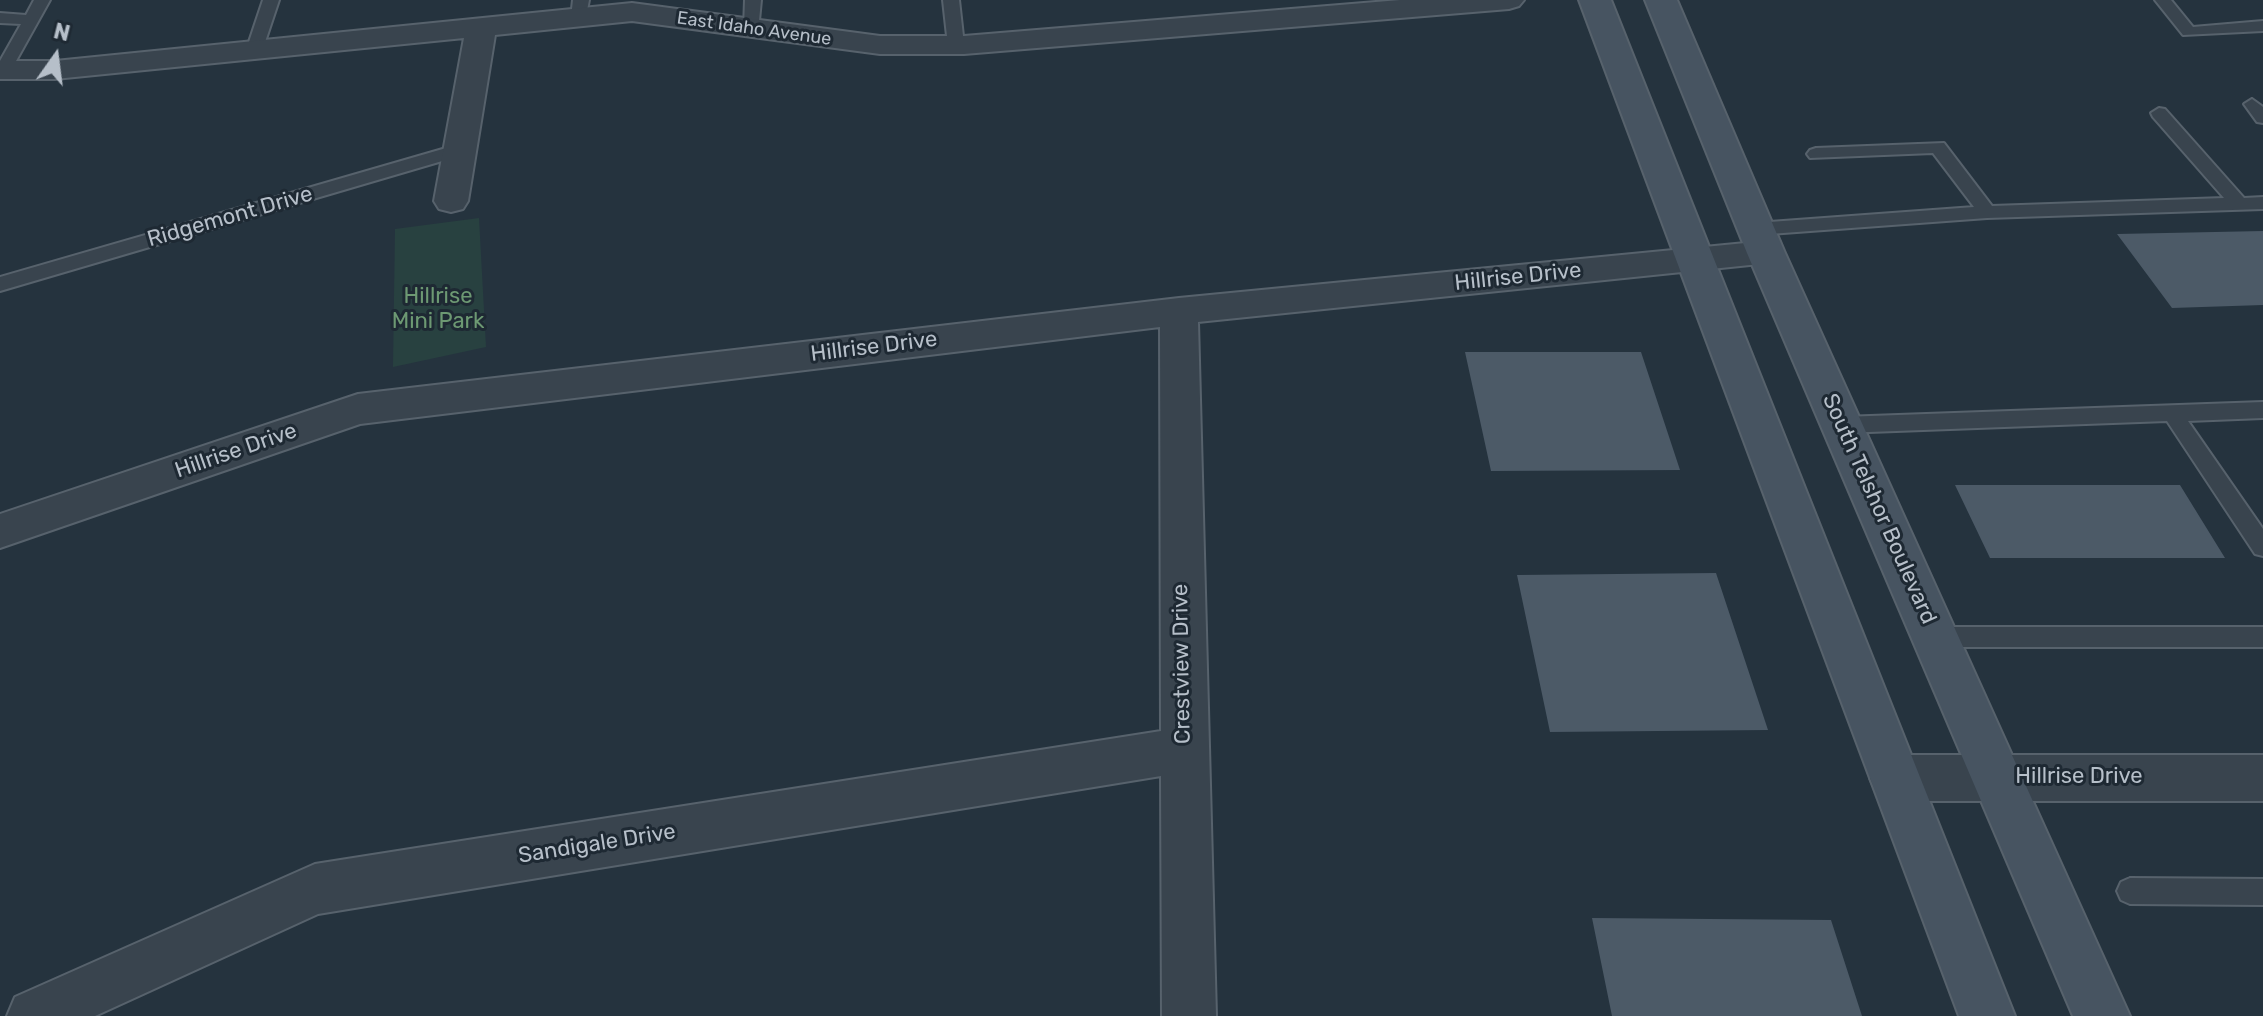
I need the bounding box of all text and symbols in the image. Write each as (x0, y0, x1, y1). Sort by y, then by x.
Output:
street label: East Idaho Avenue (675, 7, 833, 51)
north arrow (16, 16, 96, 96)
text: N (51, 17, 73, 47)
street label: Ridgemont Drive (144, 181, 316, 253)
street label: Hillrise Drive (1453, 257, 1583, 297)
park label: Hillrise Mini Park (392, 284, 484, 336)
street label: Hillrise Drive (809, 326, 939, 368)
street label: South Telshor Boulevard (1816, 390, 1942, 628)
street label: Hillrise Drive (172, 418, 300, 484)
street label: Crestview Drive (1167, 584, 1197, 744)
street label: Hillrise Drive (2015, 764, 2143, 790)
street label: Sandigale Drive (516, 819, 678, 869)

